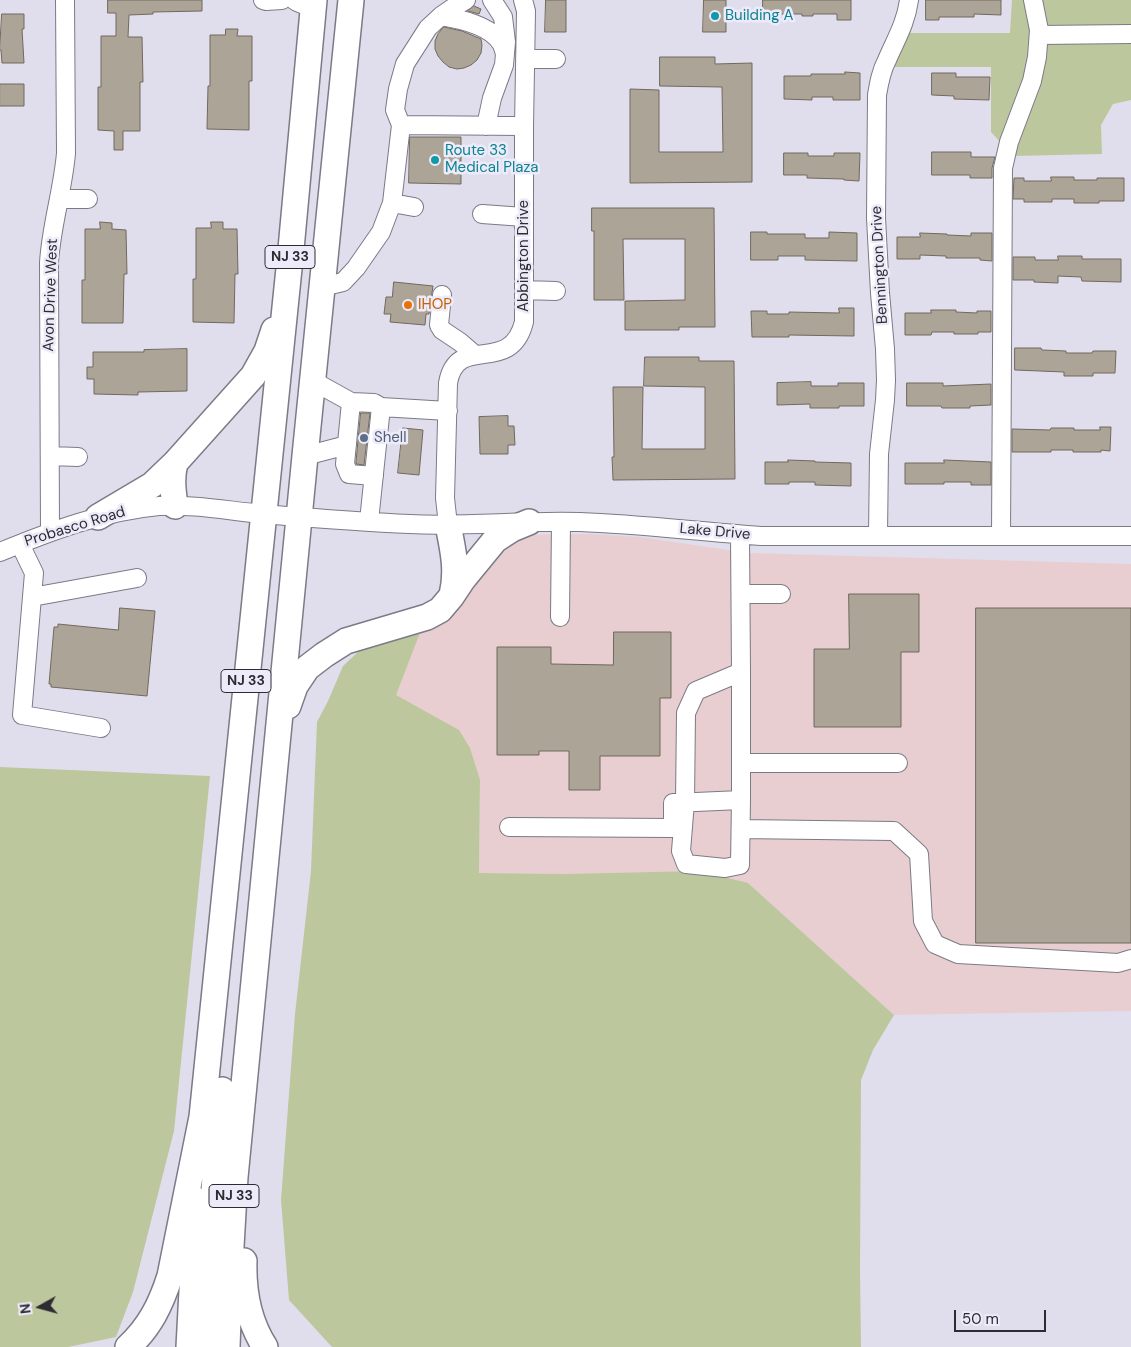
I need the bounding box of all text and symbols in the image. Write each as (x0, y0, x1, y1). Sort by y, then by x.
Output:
place label: Building A (725, 7, 794, 25)
marker: Building A (709, 10, 721, 22)
place label: Route 33 Medical Plaza (445, 142, 538, 177)
marker: Route 33 Medical Plaza (429, 154, 441, 166)
street label: Abbington Drive (515, 200, 533, 312)
street label: Bennington Drive (868, 206, 892, 324)
street label: Avon Drive West (40, 238, 62, 352)
road number: NJ 33 (265, 246, 315, 268)
place label: IHOP (418, 296, 452, 314)
marker: IHOP (402, 299, 414, 311)
place label: Shell (374, 429, 407, 447)
marker: Shell (358, 432, 370, 444)
street label: Probasco Road (22, 503, 128, 551)
street label: Lake Drive (679, 520, 751, 544)
road number: NJ 33 (221, 669, 271, 692)
road number: NJ 33 (209, 1184, 259, 1208)
north arrow (15, 1282, 65, 1332)
scale bar (956, 1300, 1048, 1332)
text: N (16, 1303, 35, 1315)
text: 50 m (962, 1309, 999, 1329)

